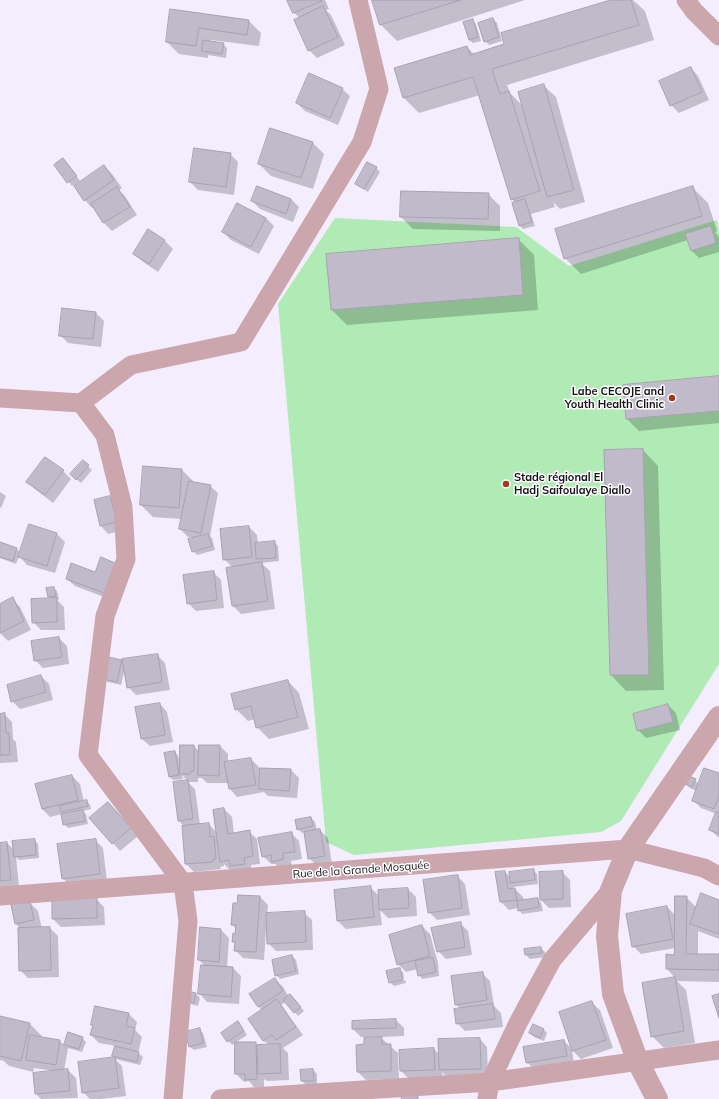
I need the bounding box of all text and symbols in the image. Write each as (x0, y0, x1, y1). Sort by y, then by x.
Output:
place label: Labe CECOJE and Youth Health Clinic (565, 385, 664, 411)
marker: Labe CECOJE and Youth Health Clinic (667, 393, 677, 403)
place label: Stade régional El Hadj Saifoulaye Diallo (514, 471, 631, 497)
marker: Stade régional El Hadj Saifoulaye Diallo (501, 479, 511, 489)
street label: Rue de la Grande Mosquée (292, 859, 430, 881)

